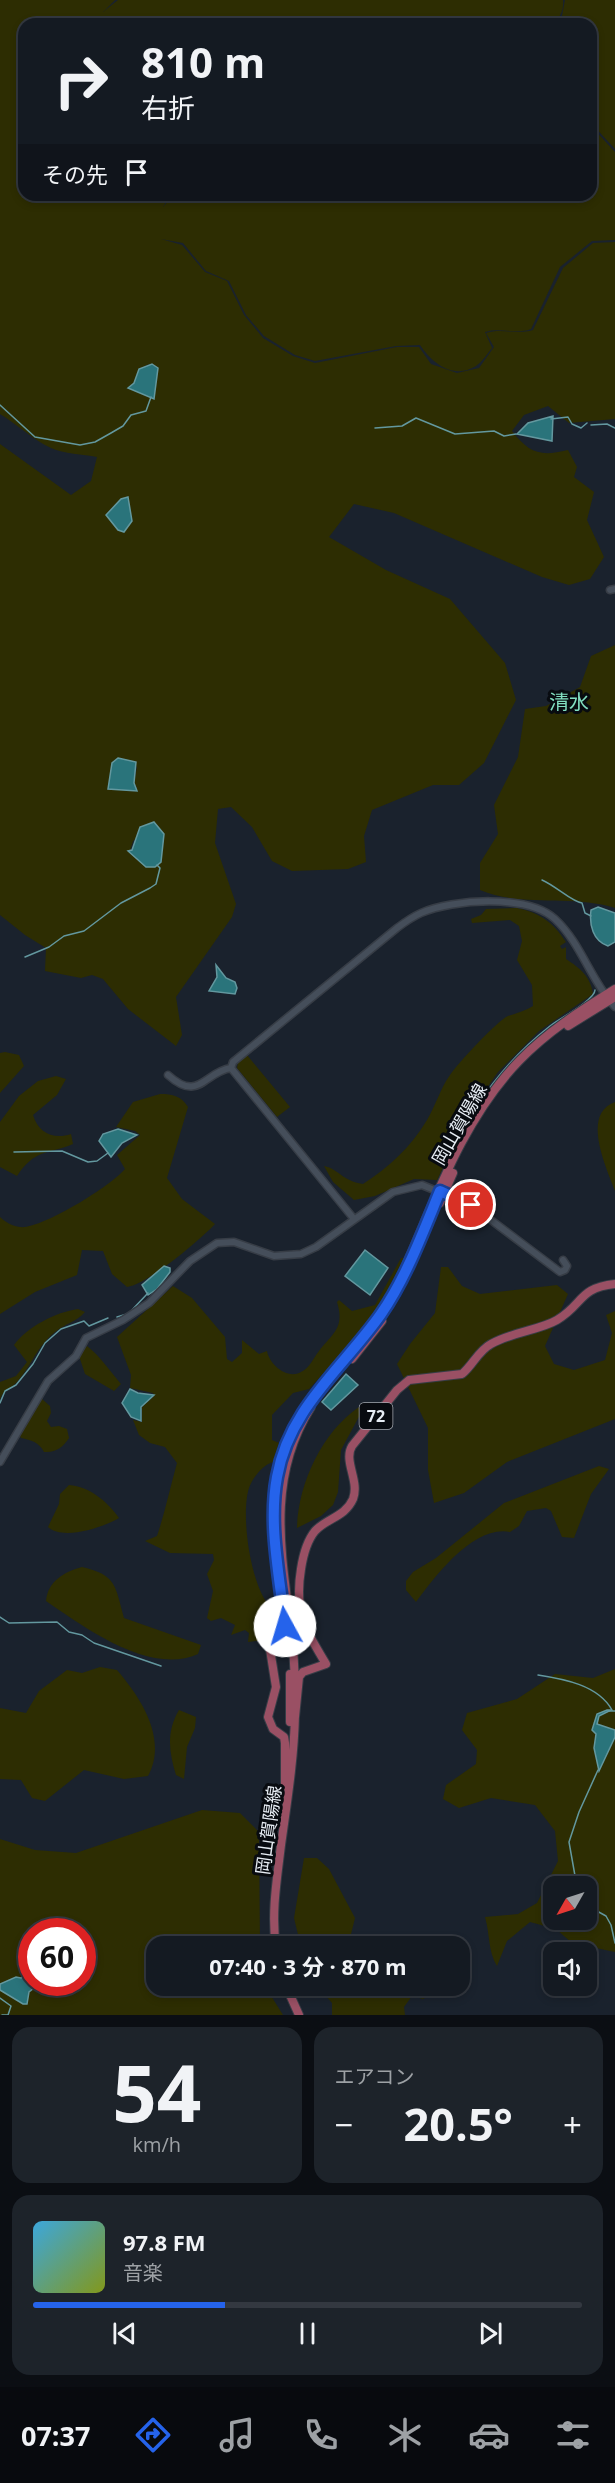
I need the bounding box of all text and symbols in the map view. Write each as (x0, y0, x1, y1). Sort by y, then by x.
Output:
text: 810 m (141, 33, 265, 90)
icon: right (42, 42, 120, 120)
text: 右折 (141, 89, 195, 126)
icon: arrive (120, 156, 153, 189)
text: その先 (42, 159, 108, 189)
district label: 清水 (549, 688, 589, 715)
street label: 岡山賀陽線 (426, 1079, 492, 1169)
pin (445, 1179, 496, 1230)
icon: arrive (454, 1188, 487, 1221)
road number: 72 (360, 1403, 392, 1429)
position arrow (253, 1594, 317, 1658)
street label: 岡山賀陽線 (250, 1784, 286, 1876)
north arrow (543, 1876, 597, 1930)
map controls (543, 1876, 597, 1996)
speed limit sign: 60 (18, 1918, 96, 1996)
button: sound (543, 1942, 597, 1996)
text: 07:40 · 3 分 · 870 m (209, 1951, 407, 1981)
text: 54 (112, 2039, 201, 2145)
text: エアコン (335, 2063, 415, 2090)
text: 20.5° (404, 2093, 513, 2154)
text: − (335, 2102, 353, 2147)
text: + (563, 2102, 582, 2147)
text: km/h (132, 2131, 181, 2158)
text: 97.8 FM (123, 2227, 206, 2257)
text: 音楽 (123, 2259, 163, 2286)
icon: previous (108, 2317, 141, 2350)
icon: pause (291, 2317, 324, 2350)
icon: next (474, 2317, 507, 2350)
icon: directions (132, 2414, 174, 2456)
icon: music (216, 2414, 258, 2456)
icon: phone (300, 2414, 342, 2456)
icon: climate (384, 2414, 426, 2456)
icon: car (468, 2414, 510, 2456)
icon: filters (552, 2414, 594, 2456)
text: 07:37 (21, 2417, 90, 2454)

